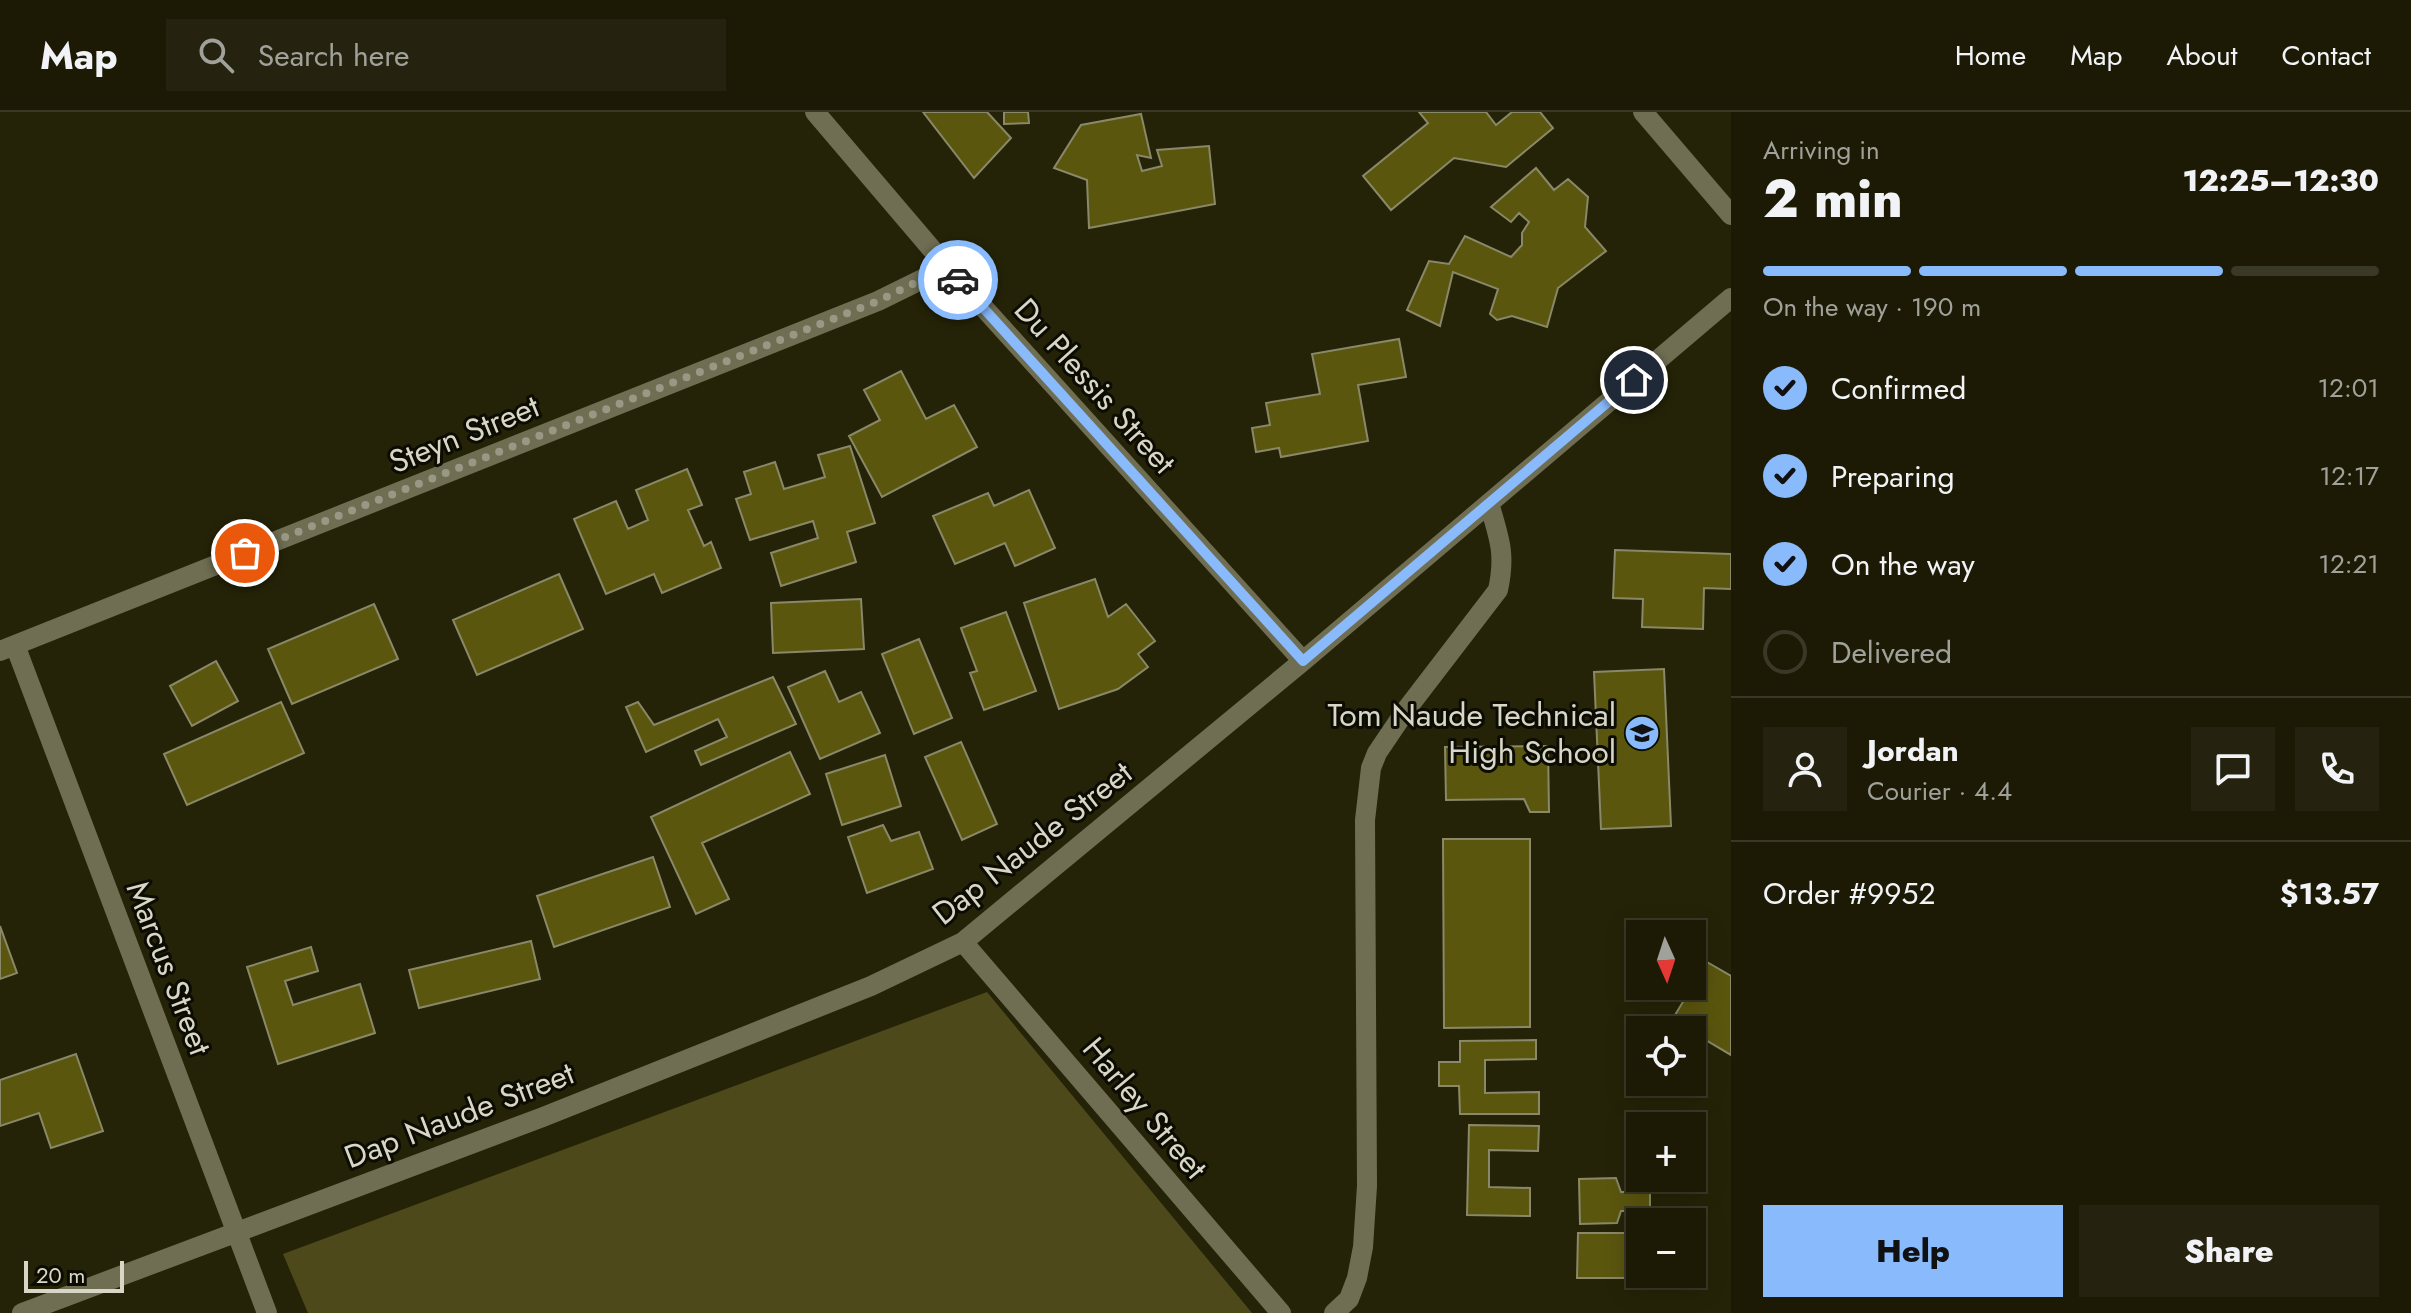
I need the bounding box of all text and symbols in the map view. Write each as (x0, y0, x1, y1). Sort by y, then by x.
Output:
search box (166, 19, 726, 91)
text: Map (40, 28, 118, 83)
icon: search (194, 33, 238, 77)
text: Search here (258, 34, 410, 77)
text: Home (1955, 35, 2026, 76)
text: Map (2070, 35, 2122, 76)
text: About (2166, 35, 2238, 76)
text: Contact (2282, 35, 2371, 76)
text: Arriving in (1763, 131, 1880, 169)
text: 12:25–12:30 (2183, 159, 2379, 202)
text: 2 min (1763, 161, 1903, 237)
courier (918, 240, 998, 320)
icon: car (936, 258, 980, 302)
street label: Du Plessis Street (1003, 288, 1187, 484)
text: On the way · 190 m (1763, 288, 1981, 326)
pin (1600, 346, 1668, 414)
icon: home (1612, 358, 1656, 402)
icon: check (1763, 366, 1807, 410)
text: Confirmed (1831, 367, 1966, 410)
text: 12:01 (2317, 369, 2379, 407)
street label: Steyn Street (382, 383, 546, 485)
icon: check (1763, 454, 1807, 498)
text: Preparing (1831, 455, 1955, 498)
text: 12:17 (2319, 457, 2379, 495)
pin (211, 519, 279, 587)
icon: bag (223, 531, 267, 575)
icon: check (1763, 542, 1807, 586)
text: On the way (1831, 543, 1975, 586)
text: 12:21 (2318, 545, 2379, 583)
text: Delivered (1831, 631, 1952, 674)
place label: Tom Naude Technical High School (1328, 692, 1616, 775)
school or university icon: Tom Naude Technical High School (1623, 714, 1661, 752)
button: person (1763, 727, 1847, 811)
button: chat (2191, 727, 2275, 811)
button: phone (2295, 727, 2379, 811)
text: Jordan (1867, 729, 1959, 772)
street label: Dap Naude Street (922, 750, 1142, 936)
text: Courier · 4.4 (1867, 772, 2012, 810)
text: Order #9952 (1763, 872, 1936, 915)
text: $13.57 (2280, 872, 2379, 915)
street label: Marcus Street (115, 874, 223, 1062)
north arrow (1626, 920, 1706, 1000)
map controls (1626, 920, 1706, 1288)
button: locate (1626, 1016, 1706, 1096)
street label: Harley Street (1072, 1027, 1218, 1189)
street label: Dap Naude Street (337, 1050, 581, 1180)
button: + (1626, 1112, 1706, 1192)
button: Help (1763, 1205, 2063, 1297)
button: Share (2079, 1205, 2379, 1297)
button: − (1626, 1208, 1706, 1288)
scale bar (24, 1257, 124, 1293)
text: 20 m (36, 1259, 85, 1291)

